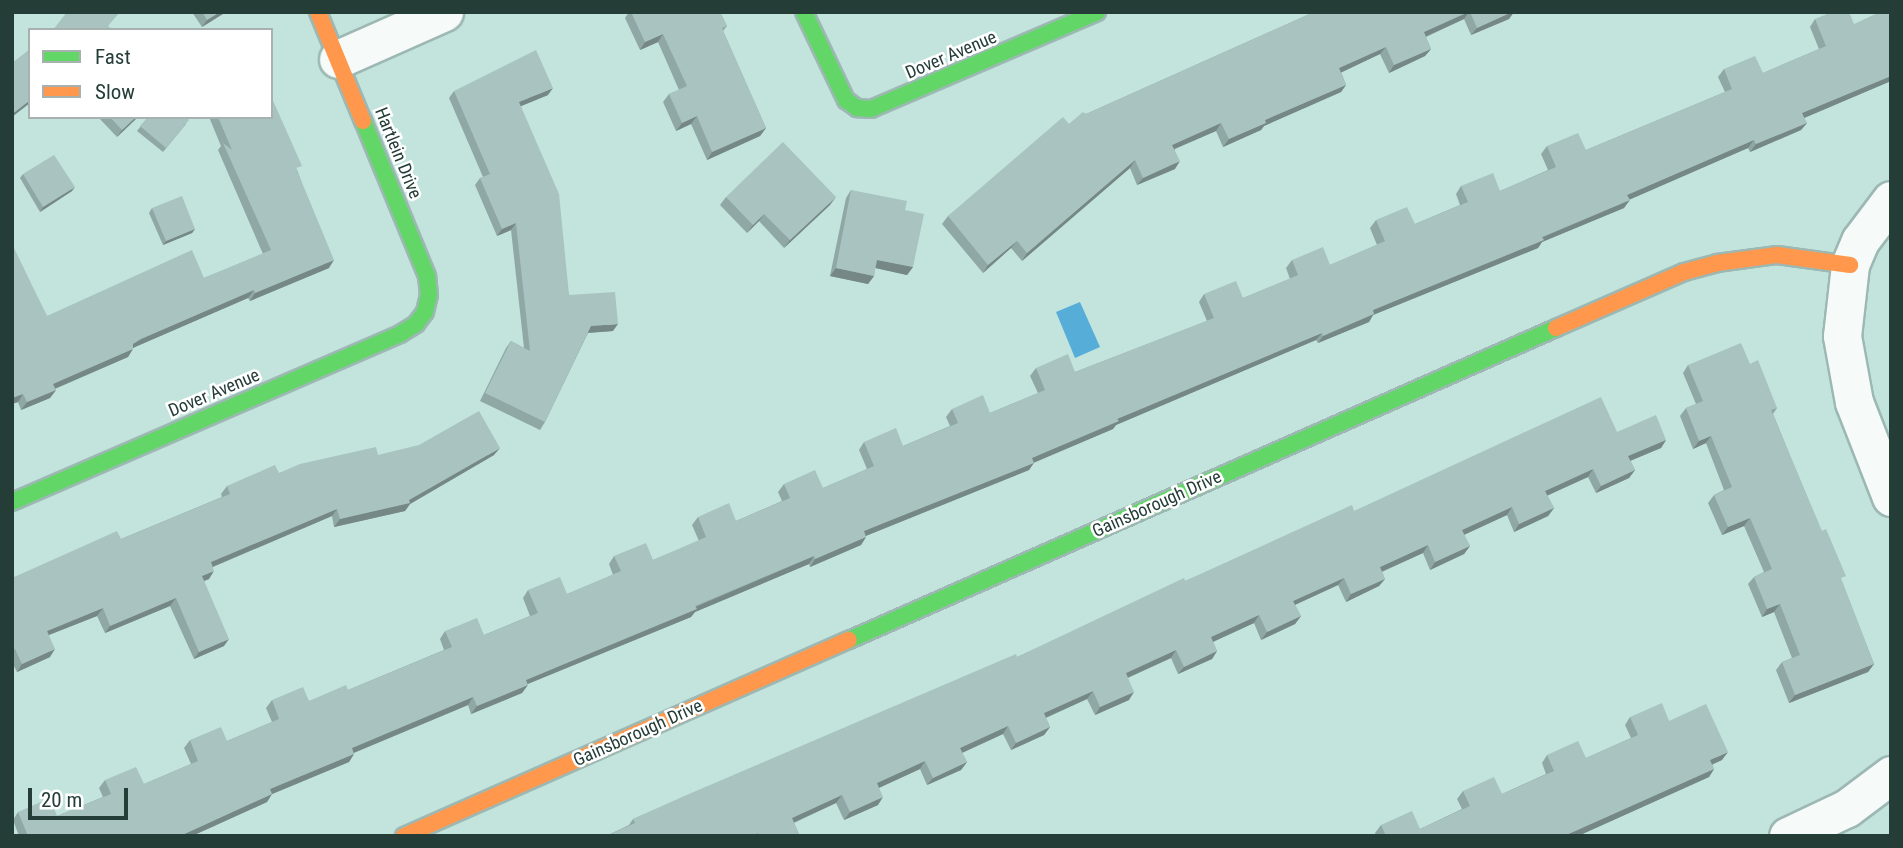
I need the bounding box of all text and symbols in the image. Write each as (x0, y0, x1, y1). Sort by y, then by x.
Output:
street label: Dover Avenue (902, 26, 1000, 84)
legend (28, 28, 273, 119)
text: Fast (95, 45, 131, 69)
text: Slow (95, 80, 135, 104)
street label: Hartlein Drive (370, 104, 426, 202)
street label: Dover Avenue (165, 364, 263, 422)
street label: Gainsborough Drive (1089, 466, 1225, 542)
street label: Gainsborough Drive (570, 695, 706, 771)
scale bar (32, 774, 131, 818)
text: 20 m (41, 788, 82, 812)

